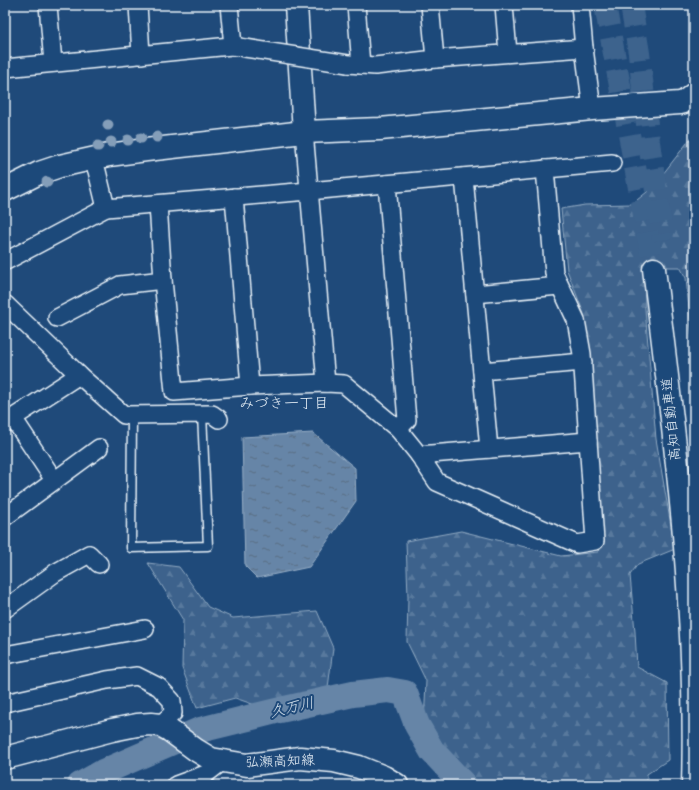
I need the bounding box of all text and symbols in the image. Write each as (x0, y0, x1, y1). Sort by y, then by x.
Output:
street label: 高知自動車道 (657, 376, 687, 462)
district label: みづき一丁目 (239, 393, 329, 415)
water label: 久万川 (268, 692, 316, 724)
street label: 弘瀬高知線 (245, 750, 315, 774)

